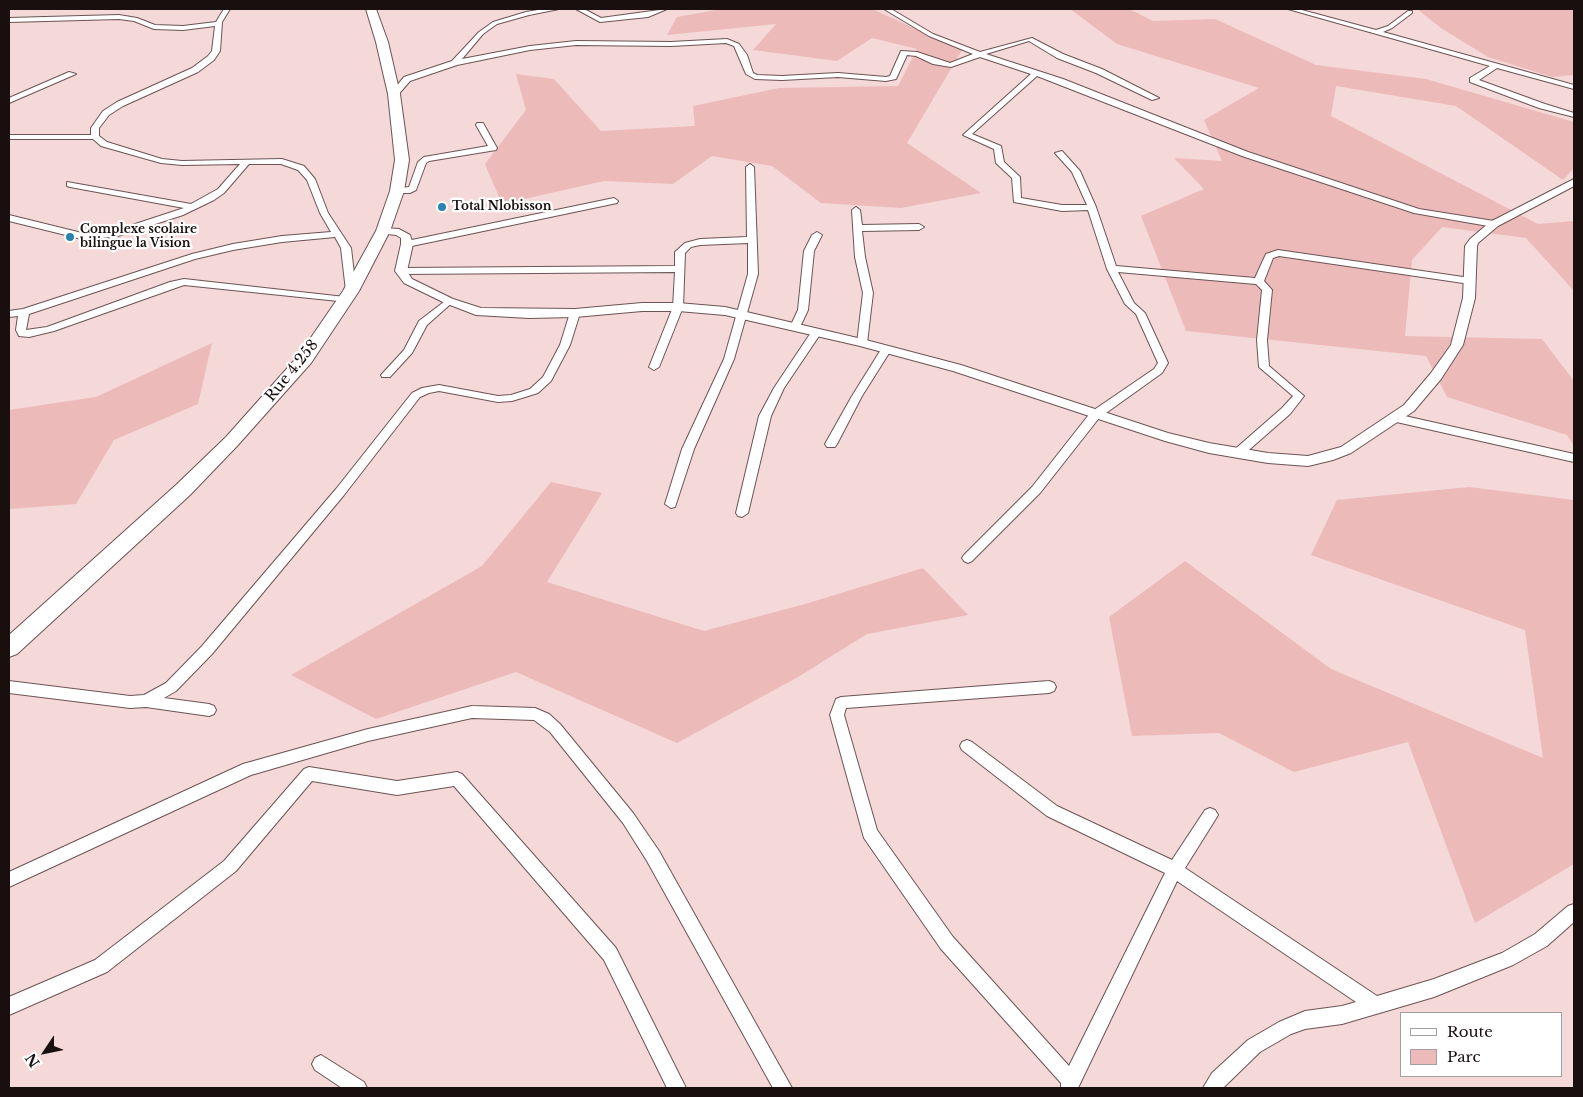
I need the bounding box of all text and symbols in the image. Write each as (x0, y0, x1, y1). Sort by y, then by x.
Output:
place label: Total Nlobisson (452, 200, 552, 214)
marker: Total Nlobisson (436, 201, 448, 213)
place label: Complexe scolaire bilingue la Vision (80, 223, 197, 251)
marker: Complexe scolaire bilingue la Vision (64, 231, 76, 243)
street label: Rue 4.258 (262, 336, 322, 406)
legend (1400, 1012, 1563, 1077)
text: Route (1447, 1022, 1493, 1041)
north arrow (20, 1027, 70, 1077)
text: Parc (1447, 1047, 1480, 1066)
text: N (21, 1050, 44, 1071)

